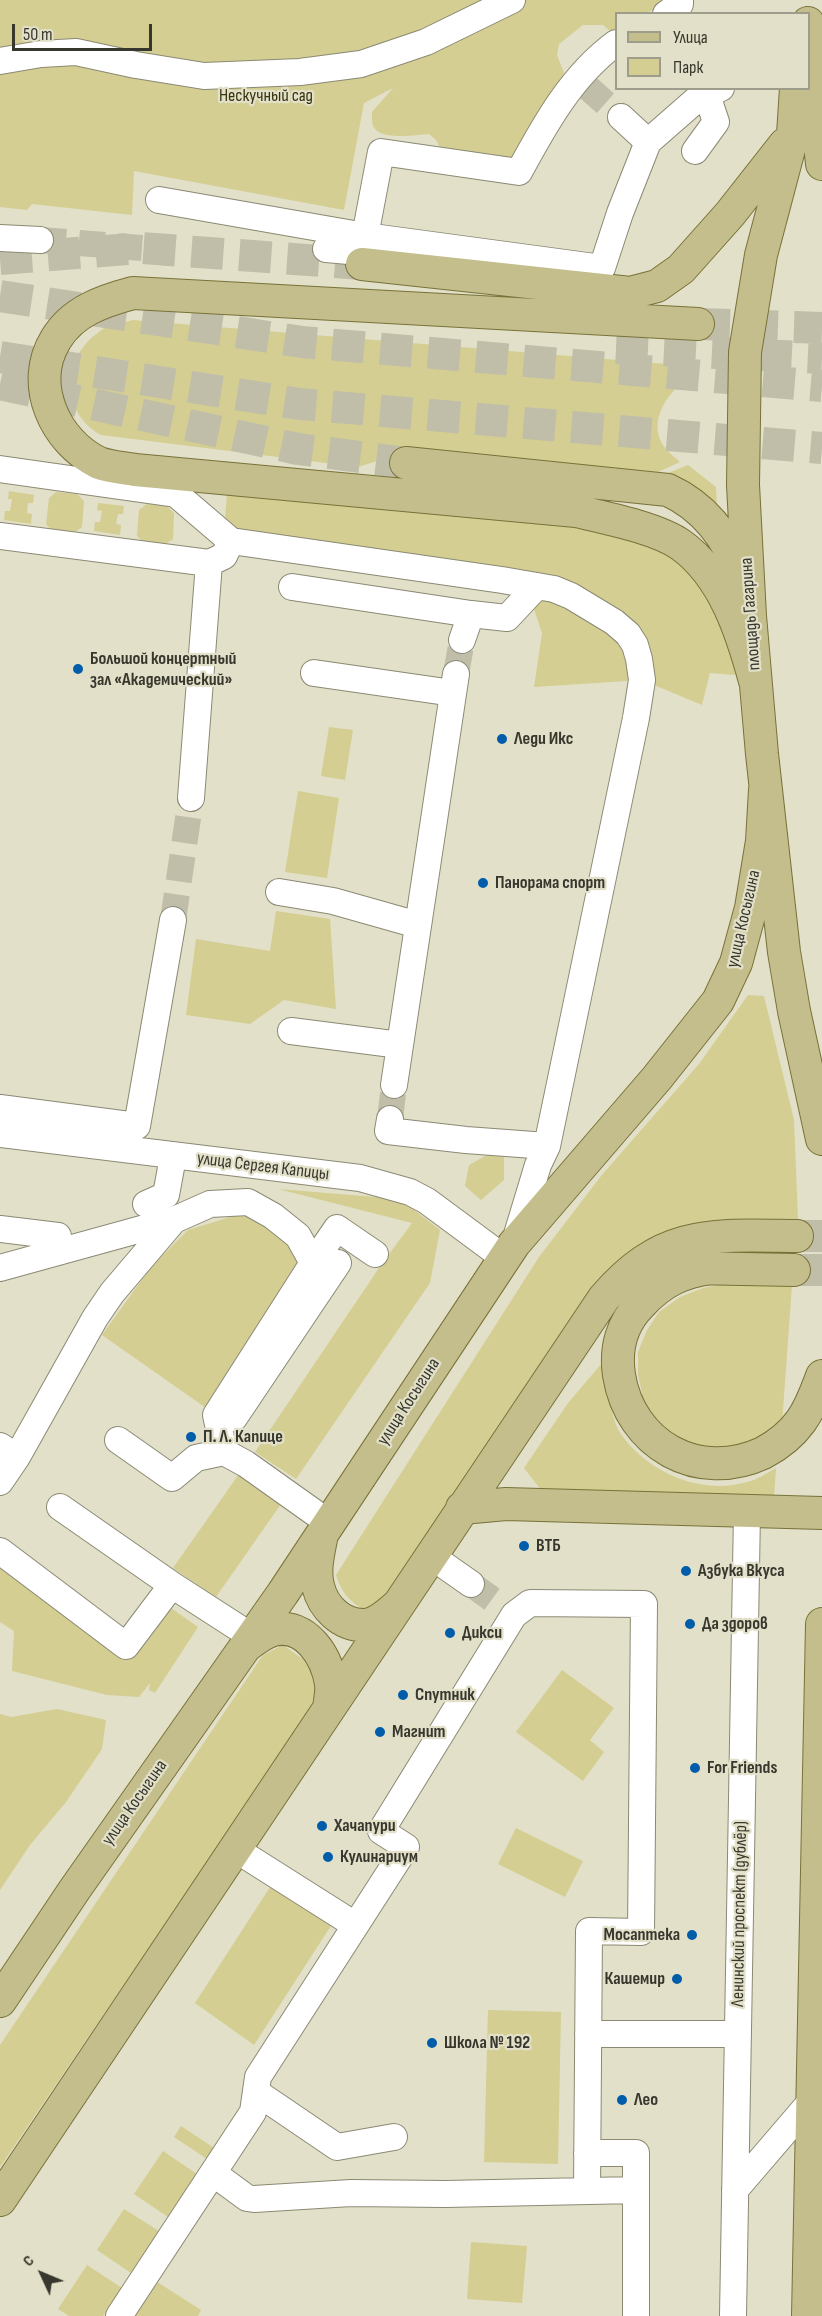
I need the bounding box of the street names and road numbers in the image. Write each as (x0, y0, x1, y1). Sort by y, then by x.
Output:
street label: площадь Гагарина (736, 557, 766, 671)
street label: улица Косыгина (722, 868, 766, 970)
street label: улица Сергея Капицы (196, 1148, 330, 1186)
street label: улица Косыгина (373, 1354, 445, 1450)
street label: улица Косыгина (98, 1756, 172, 1850)
street label: Ленинский проспект (дублёр) (728, 1821, 752, 2007)

